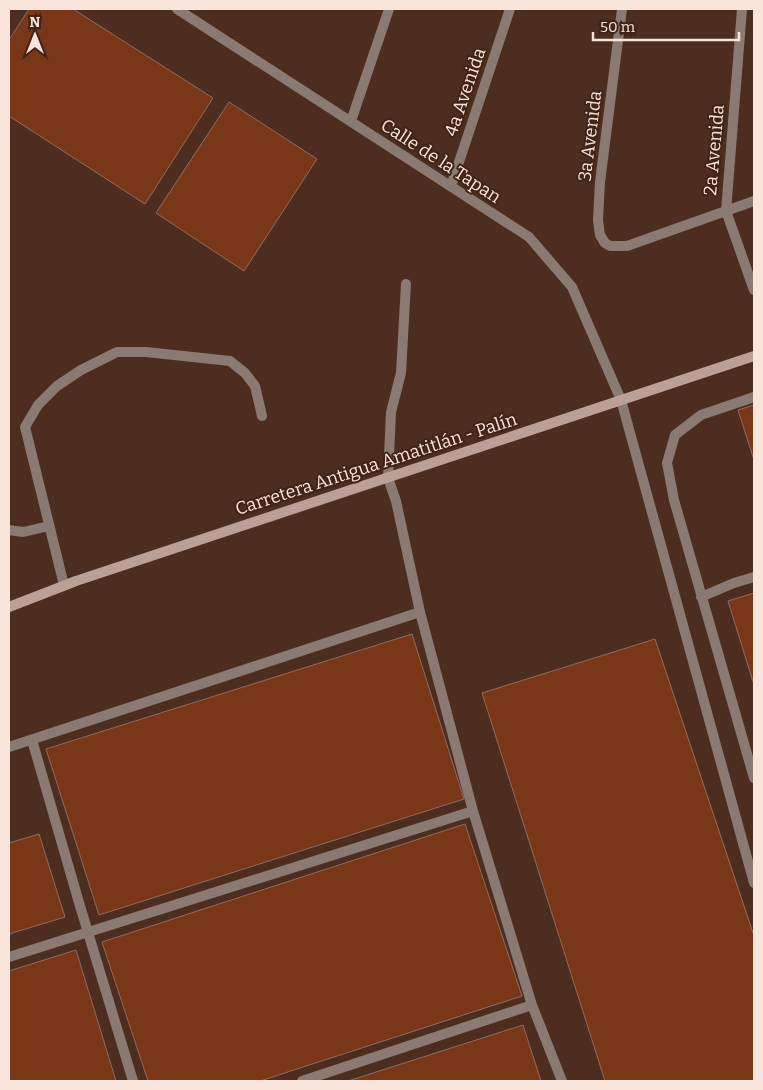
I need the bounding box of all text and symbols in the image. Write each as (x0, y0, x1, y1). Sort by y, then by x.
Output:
north arrow (10, 10, 60, 60)
scale bar (593, 10, 739, 42)
text: N (30, 14, 41, 31)
text: 50 m (600, 18, 636, 36)
street label: 4a Avenida (440, 45, 490, 139)
street label: 3a Avenida (574, 89, 606, 183)
street label: 2a Avenida (699, 103, 729, 196)
street label: Calle de la Tapan (377, 114, 506, 208)
street label: Carretera Antigua Amatitlán - Palín (232, 408, 520, 520)

